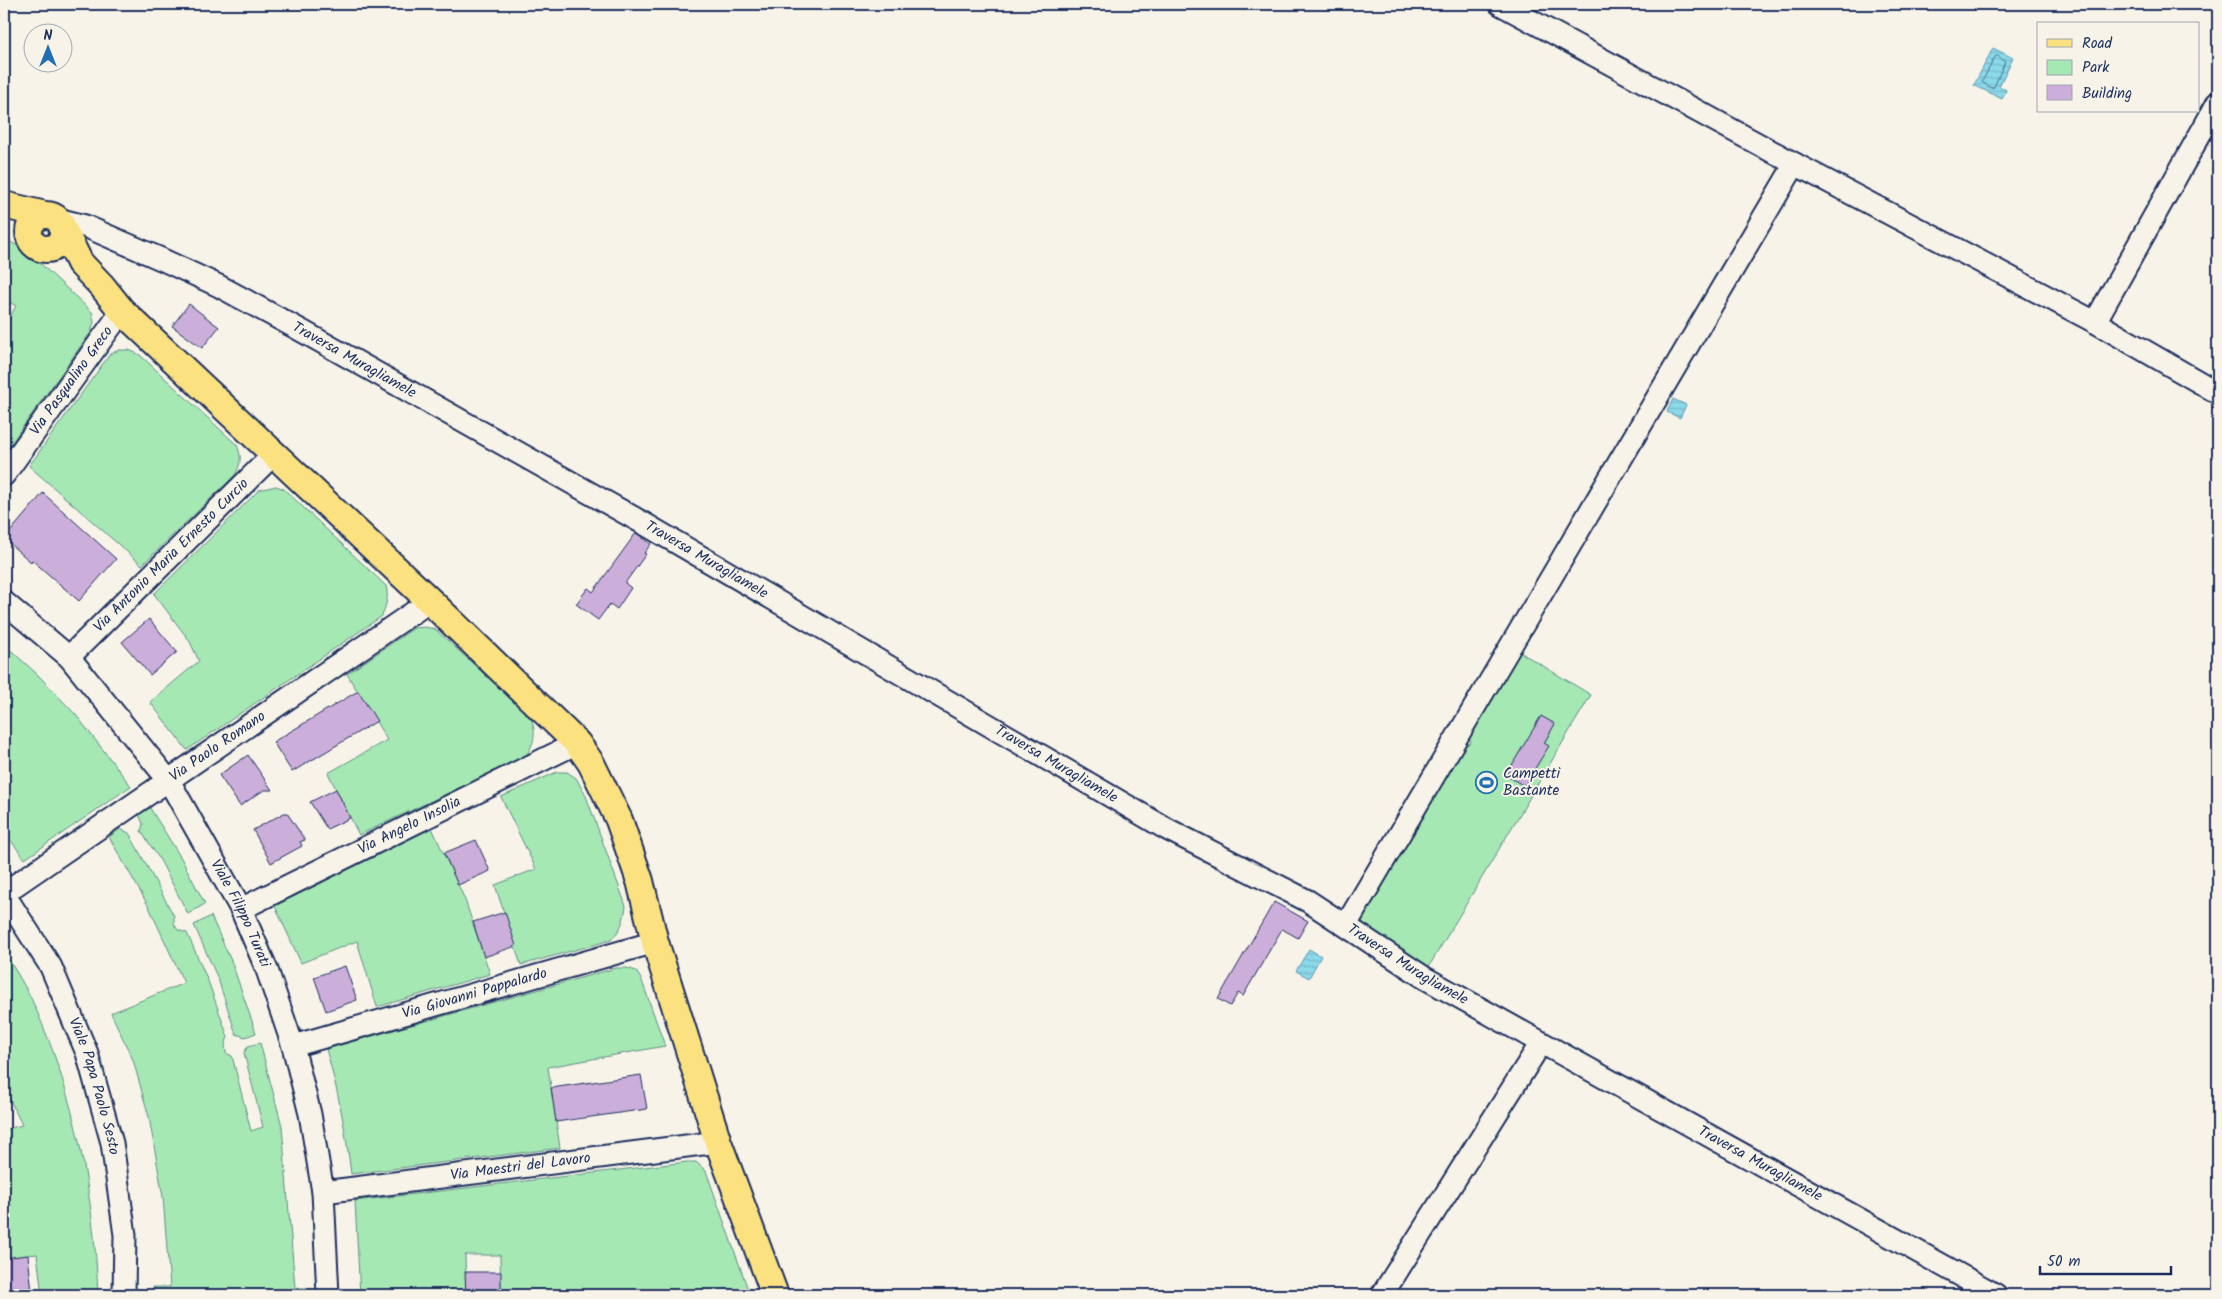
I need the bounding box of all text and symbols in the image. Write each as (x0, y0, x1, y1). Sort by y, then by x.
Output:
north arrow (22, 22, 72, 72)
legend (2037, 22, 2200, 112)
text: N (44, 25, 53, 47)
text: Road (2082, 32, 2113, 56)
text: Park (2082, 56, 2110, 80)
text: Building (2082, 82, 2132, 106)
street label: Traversa Muragliamele (288, 316, 421, 405)
street label: Via Pasqualino Greco (24, 321, 120, 441)
street label: Via Antonio Maria Ernesto Curcio (88, 473, 255, 638)
street label: Traversa Muragliamele (640, 515, 773, 606)
street label: Via Paolo Romano (164, 705, 271, 788)
street label: Traversa Muragliamele (990, 719, 1123, 810)
place label: Campetti Bastante (1503, 762, 1561, 803)
sports icon: Campetti Bastante (1475, 771, 1499, 795)
street label: Via Angelo Insolia (354, 790, 465, 861)
street label: Viale Filippo Turati (204, 855, 277, 973)
street label: Traversa Muragliamele (1342, 918, 1473, 1012)
street label: Via Giovanni Pappalardo (399, 962, 550, 1026)
street label: Viale Papa Paolo Sesto (61, 1014, 126, 1157)
street label: Traversa Muragliamele (1693, 1120, 1827, 1208)
street label: Via Maestri del Lavoro (449, 1146, 592, 1188)
scale bar (2040, 1244, 2171, 1276)
text: 50 m (2047, 1250, 2081, 1274)

